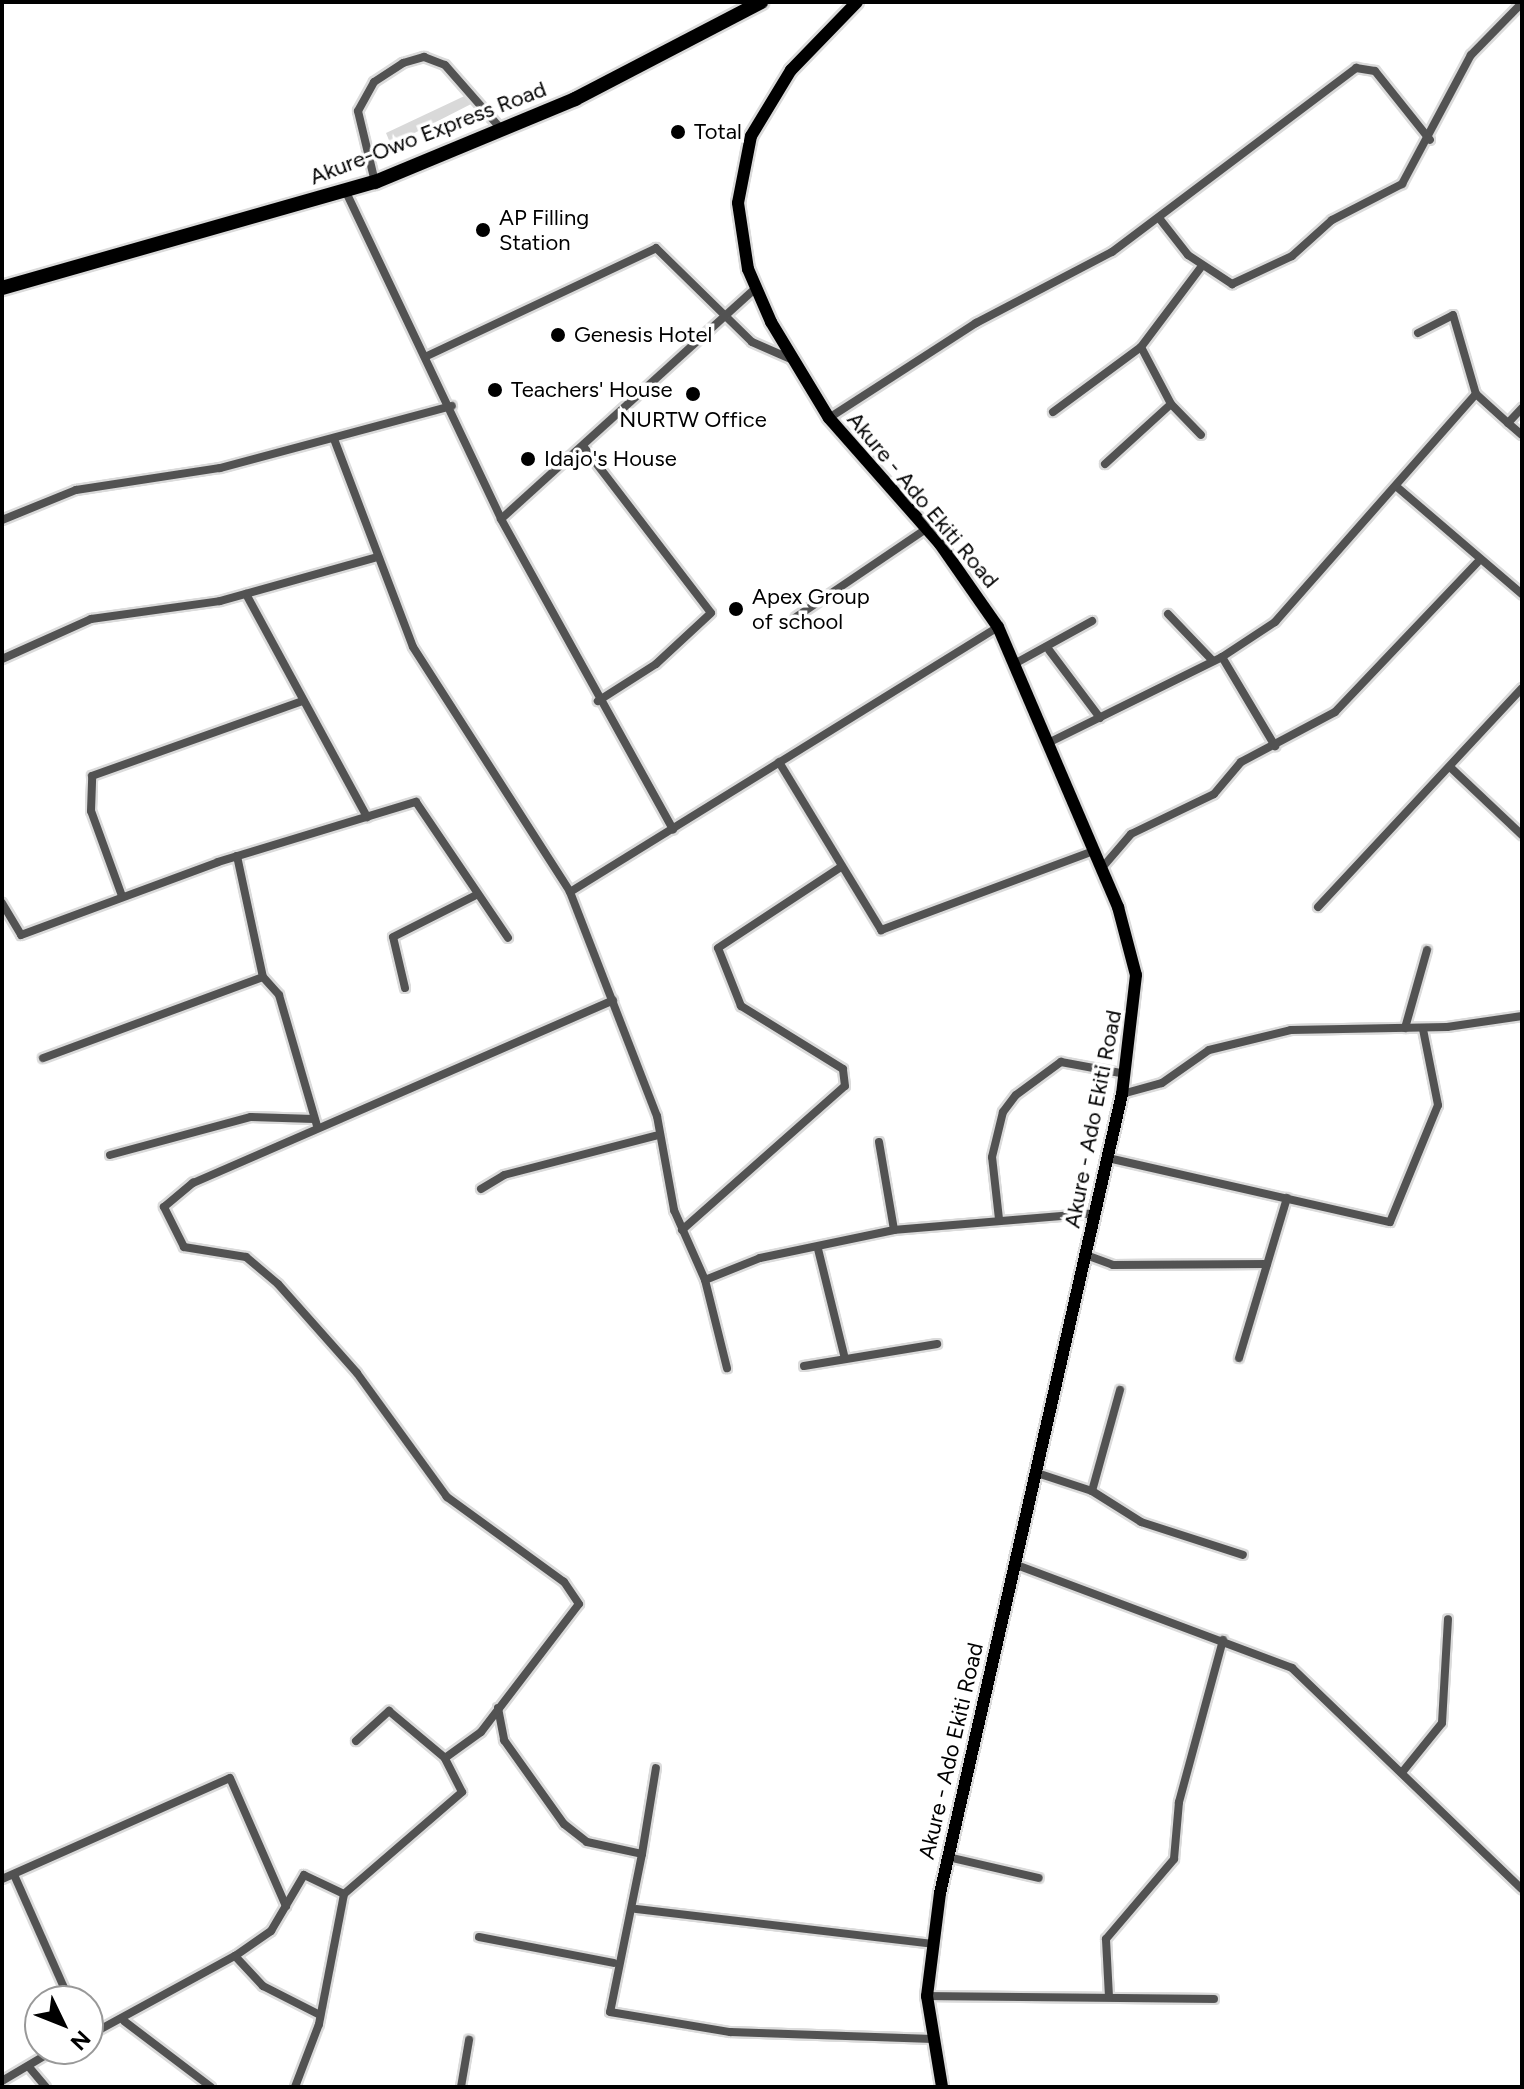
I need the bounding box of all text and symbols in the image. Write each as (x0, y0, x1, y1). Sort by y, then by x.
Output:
street label: Akure-Owo Express Road (306, 76, 550, 190)
place label: Total (694, 119, 742, 145)
marker: Total (669, 123, 687, 141)
place label: AP Filling Station (499, 204, 589, 256)
marker: AP Filling Station (474, 221, 492, 239)
place label: Genesis Hotel (574, 322, 712, 348)
marker: Genesis Hotel (549, 326, 567, 344)
place label: Teachers' House (511, 377, 673, 403)
marker: Teachers' House (486, 381, 504, 399)
marker: NURTW Office (684, 385, 702, 403)
place label: NURTW Office (619, 407, 767, 433)
street label: Akure - Ado Ekiti Road (842, 407, 1004, 593)
place label: Idajo's House (544, 446, 677, 472)
marker: Idajo's House (519, 450, 537, 468)
place label: Apex Group of school (752, 583, 870, 634)
marker: Apex Group of school (727, 600, 745, 618)
street label: Akure - Ado Ekiti Road (1059, 1008, 1127, 1230)
street label: Akure - Ado Ekiti Road (913, 1640, 989, 1862)
north arrow (24, 1985, 104, 2065)
text: N (65, 2025, 96, 2056)

